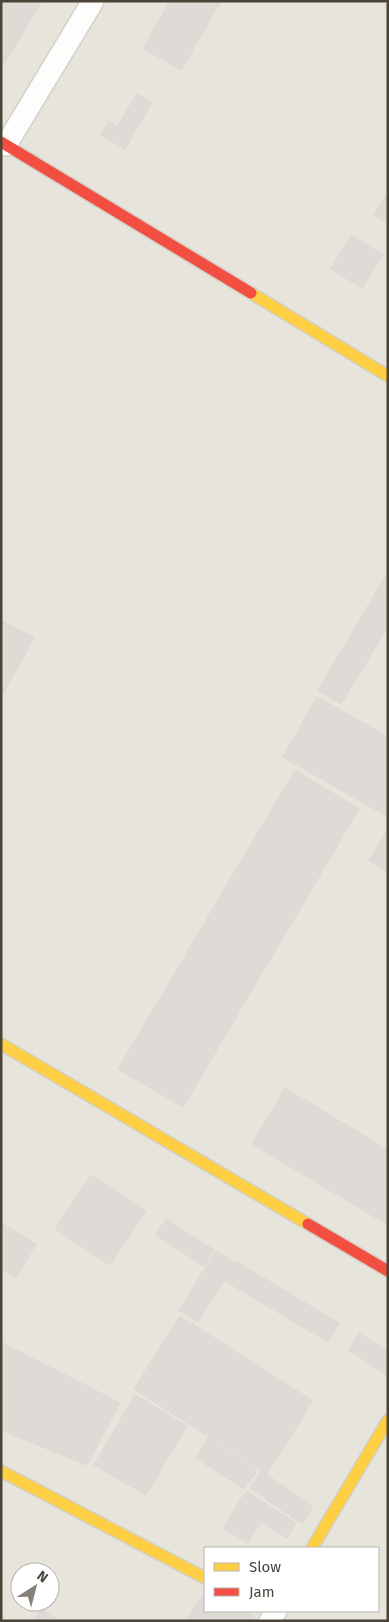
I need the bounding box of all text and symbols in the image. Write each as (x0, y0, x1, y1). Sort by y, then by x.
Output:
legend (204, 1547, 379, 1612)
text: Slow (249, 1558, 281, 1576)
north arrow (10, 1562, 60, 1612)
text: N (34, 1567, 51, 1586)
text: Jam (249, 1583, 275, 1601)

